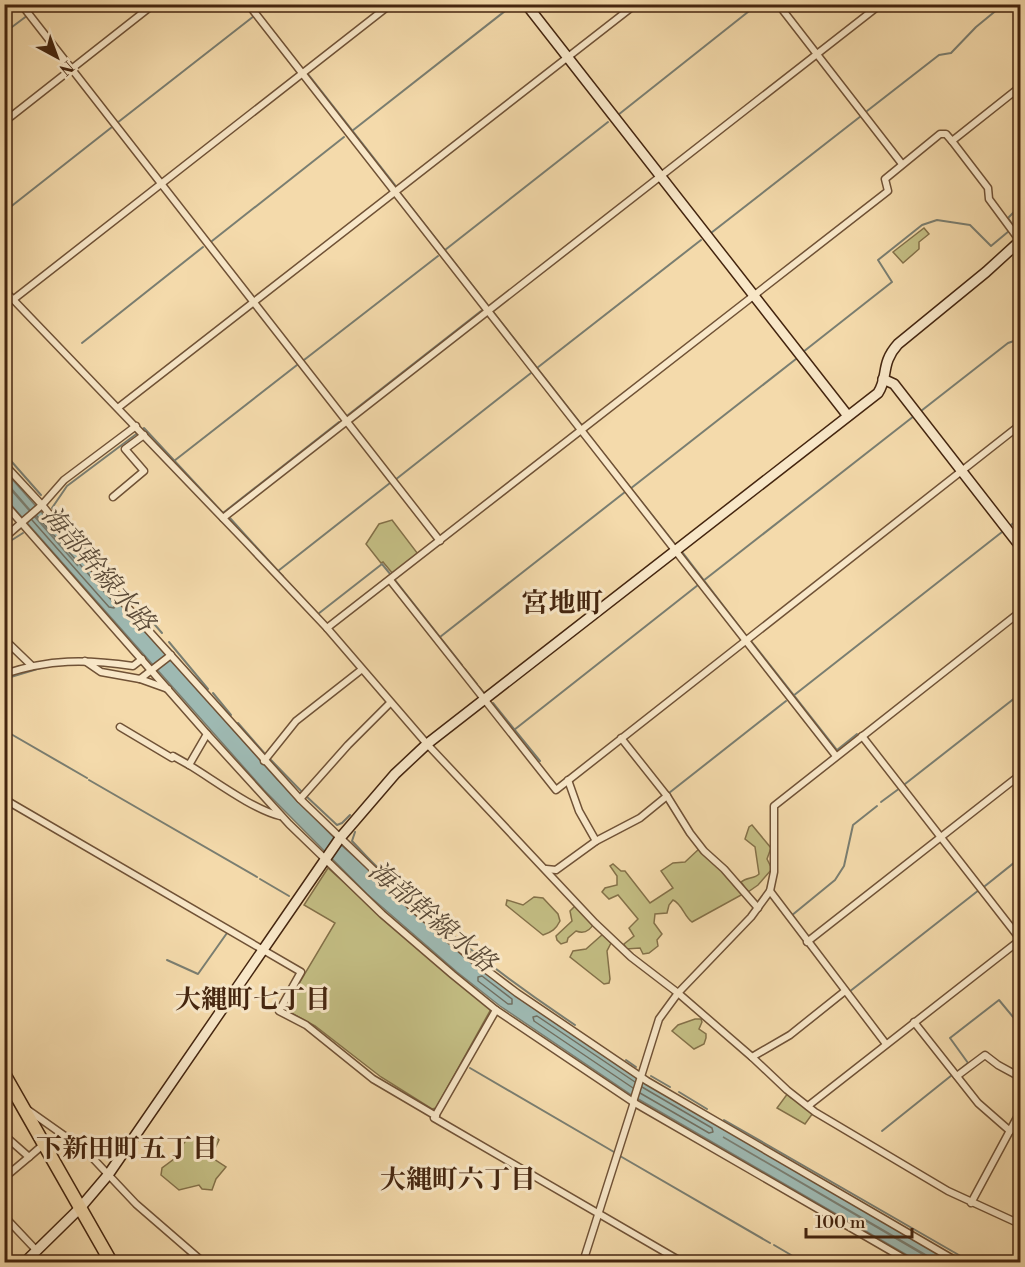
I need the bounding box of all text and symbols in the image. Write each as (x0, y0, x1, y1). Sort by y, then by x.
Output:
north arrow (27, 27, 87, 87)
text: N (55, 56, 78, 79)
water label: 海部幹線水路 (35, 500, 163, 640)
district label: 宮地町 (522, 587, 603, 621)
water label: 海部幹線水路 (362, 855, 504, 981)
district label: 大縄町七丁目 (175, 984, 331, 1016)
district label: 下新田町五丁目 (36, 1133, 218, 1165)
district label: 大縄町六丁目 (380, 1164, 536, 1196)
scale bar (806, 1201, 912, 1239)
text: 100 m (815, 1211, 866, 1234)

